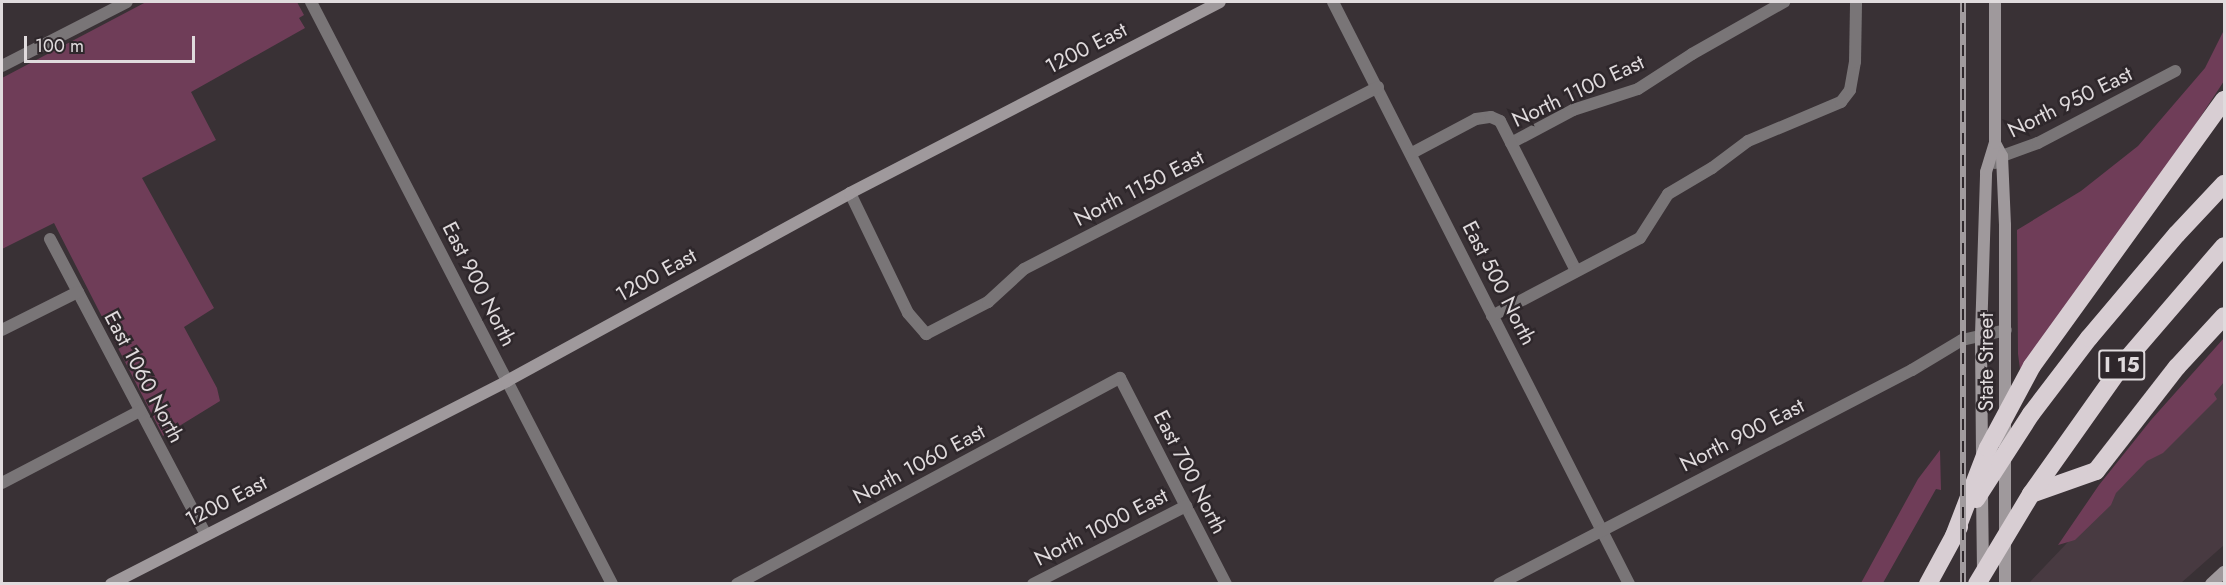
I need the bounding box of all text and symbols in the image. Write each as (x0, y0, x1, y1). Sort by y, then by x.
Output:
street label: 1200 East (1041, 17, 1131, 79)
scale bar (27, 24, 198, 62)
text: 100 m (35, 33, 84, 59)
street label: North 1100 East (1508, 49, 1648, 133)
street label: North 950 East (2004, 61, 2136, 143)
street label: North 1150 East (1070, 145, 1208, 231)
street label: East 500 North (1457, 217, 1541, 349)
street label: East 900 North (437, 218, 521, 350)
street label: 1200 East (611, 243, 701, 307)
street label: East 1060 North (99, 307, 189, 447)
street label: State Street (1973, 313, 1999, 411)
road number: I 15 (2098, 348, 2146, 382)
street label: North 900 East (1676, 393, 1808, 477)
street label: East 700 North (1148, 406, 1232, 538)
street label: North 1060 East (849, 419, 989, 509)
street label: 1200 East (181, 470, 271, 532)
street label: North 1000 East (1030, 483, 1172, 571)

